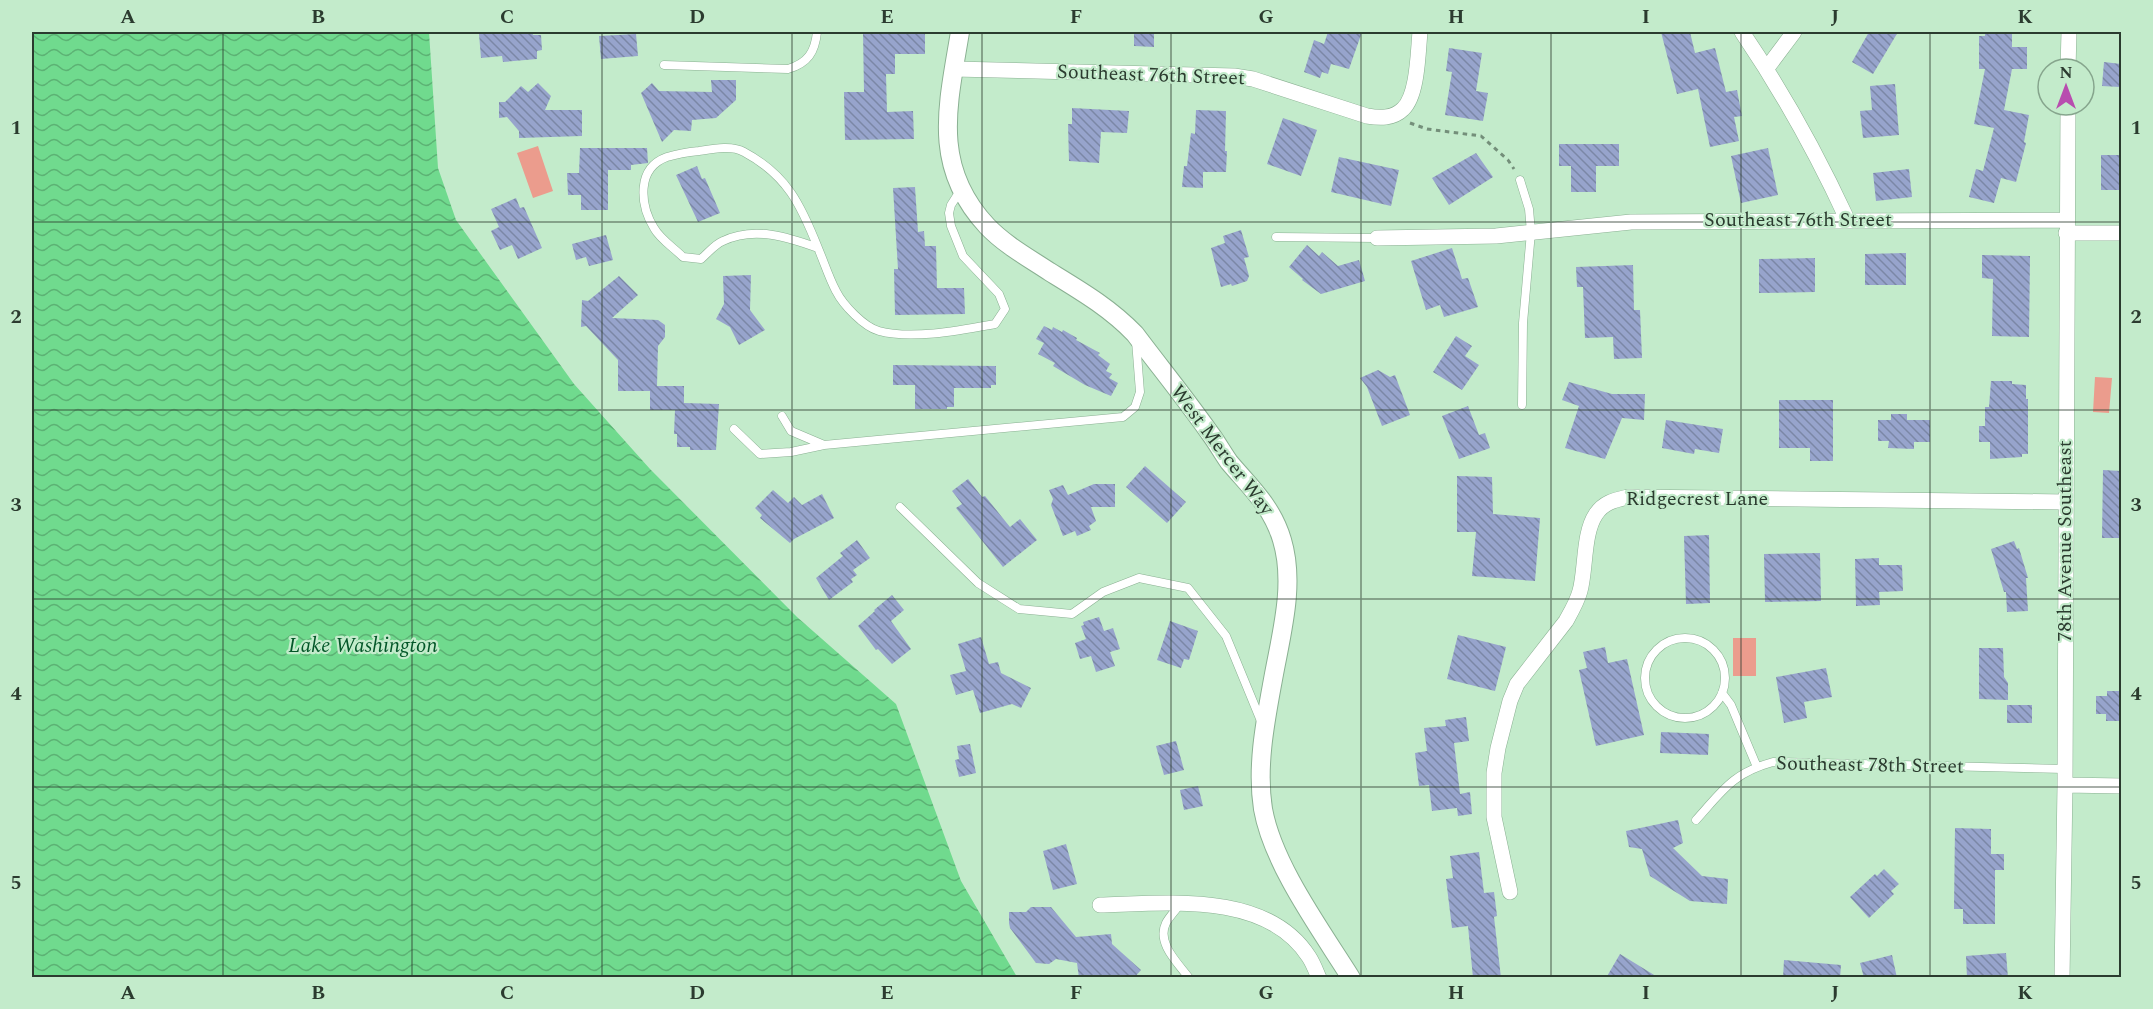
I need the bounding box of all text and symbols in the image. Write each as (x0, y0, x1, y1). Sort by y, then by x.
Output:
text: A (120, 2, 136, 32)
text: B (311, 2, 325, 32)
text: C (500, 2, 514, 32)
text: D (689, 2, 705, 32)
text: E (880, 2, 894, 32)
text: F (1070, 2, 1082, 32)
text: G (1258, 2, 1274, 32)
text: H (1448, 2, 1464, 32)
text: I (1642, 2, 1650, 32)
text: J (1831, 2, 1839, 32)
text: K (2017, 2, 2033, 32)
street label: Southeast 76th Street (1057, 57, 1245, 93)
north arrow (2036, 57, 2096, 117)
text: N (2059, 61, 2073, 85)
text: 1 (10, 113, 22, 143)
text: 1 (2130, 113, 2142, 143)
street label: Southeast 76th Street (1704, 205, 1892, 235)
text: 2 (10, 302, 22, 332)
text: 2 (2130, 302, 2142, 332)
street label: West Mercer Way (1163, 378, 1282, 523)
street label: 78th Avenue Southeast (2050, 440, 2080, 642)
street label: Ridgecrest Lane (1626, 484, 1768, 514)
text: 3 (10, 490, 22, 520)
text: 3 (2130, 490, 2142, 520)
water label: Lake Washington (288, 630, 438, 662)
text: 4 (10, 679, 22, 709)
text: 4 (2130, 679, 2142, 709)
street label: Southeast 78th Street (1776, 748, 1964, 782)
text: 5 (10, 868, 22, 898)
text: 5 (2130, 868, 2142, 898)
text: A (120, 978, 136, 1008)
text: B (311, 978, 325, 1008)
text: C (500, 978, 514, 1008)
text: D (689, 978, 705, 1008)
text: E (880, 978, 894, 1008)
text: F (1070, 978, 1082, 1008)
text: G (1258, 978, 1274, 1008)
text: H (1448, 978, 1464, 1008)
text: I (1642, 978, 1650, 1008)
text: J (1831, 978, 1839, 1008)
text: K (2017, 978, 2033, 1008)

